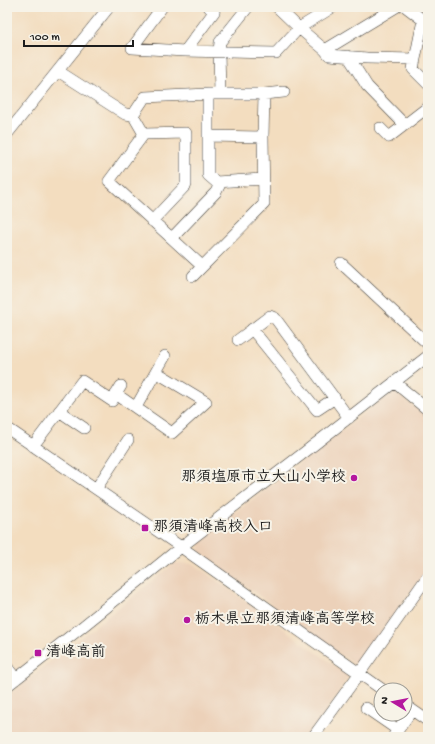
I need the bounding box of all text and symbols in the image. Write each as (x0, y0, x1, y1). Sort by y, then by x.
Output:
scale bar (24, 22, 133, 48)
text: 100 m (29, 31, 60, 45)
place label: 那須塩原市立大山小学校 (181, 468, 346, 487)
marker: 那須塩原市立大山小学校 (349, 473, 359, 483)
place label: 那須清峰高校入口 (153, 518, 273, 537)
marker: 那須清峰高校入口 (140, 523, 150, 533)
place label: 栃木県立那須清峰高等学校 (195, 610, 375, 629)
marker: 栃木県立那須清峰高等学校 (182, 615, 192, 625)
place label: 清峰高前 (46, 643, 106, 662)
marker: 清峰高前 (33, 648, 43, 658)
north arrow (373, 682, 413, 722)
text: N (379, 696, 392, 705)

